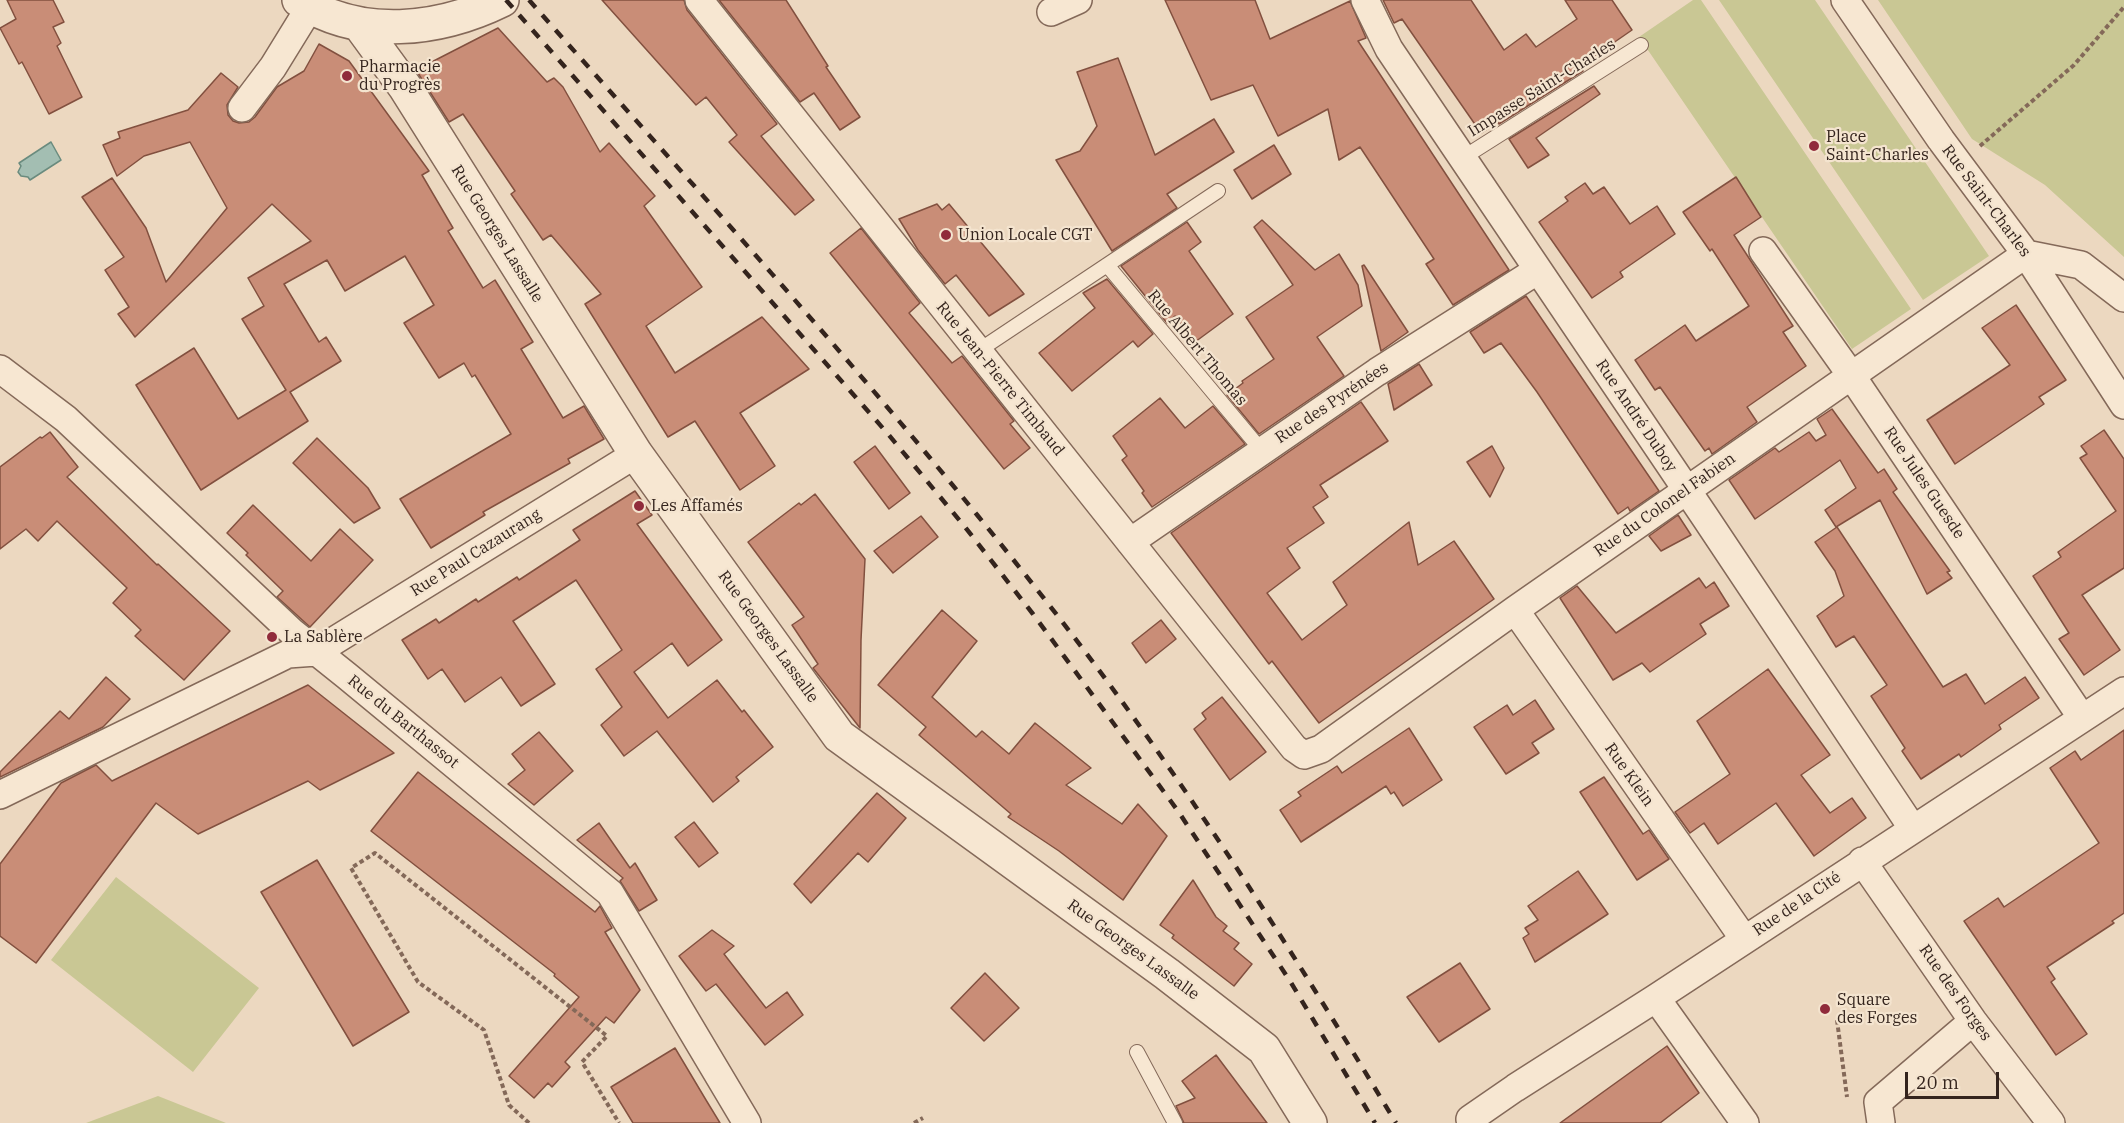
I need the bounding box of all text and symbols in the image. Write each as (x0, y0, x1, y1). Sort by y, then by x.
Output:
street label: Impasse Saint-Charles (1465, 35, 1619, 141)
place label: Pharmacie du Progrès (359, 57, 441, 95)
marker: Pharmacie du Progrès (340, 69, 354, 83)
place label: Place Saint-Charles (1826, 127, 1929, 165)
marker: Place Saint-Charles (1807, 139, 1821, 153)
street label: Rue Saint-Charles (1938, 141, 2034, 261)
street label: Rue Georges Lassalle (447, 162, 547, 306)
place label: Union Locale CGT (958, 225, 1092, 245)
marker: Union Locale CGT (939, 228, 953, 242)
street label: Rue Albert Thomas (1143, 286, 1251, 410)
street label: Rue Jean-Pierre Timbaud (932, 298, 1068, 460)
street label: Rue André Duboy (1591, 356, 1681, 476)
street label: Rue des Pyrénées (1272, 358, 1392, 448)
street label: Rue Jules Guesde (1879, 423, 1969, 543)
street label: Rue du Colonel Fabien (1591, 449, 1739, 561)
place label: Les Affamés (651, 496, 743, 516)
marker: Les Affamés (632, 499, 646, 513)
street label: Rue Paul Cazaurang (407, 505, 545, 601)
street label: Rue Georges Lassalle (714, 567, 822, 707)
place label: La Sablère (284, 627, 363, 647)
marker: La Sablère (265, 630, 279, 644)
street label: Rue du Barthassot (344, 671, 462, 773)
street label: Rue Klein (1600, 740, 1658, 810)
street label: Rue de la Cité (1749, 868, 1845, 940)
street label: Rue Georges Lassalle (1063, 896, 1203, 1004)
street label: Rue des Forges (1915, 941, 1995, 1045)
place label: Square des Forges (1837, 990, 1917, 1028)
marker: Square des Forges (1818, 1002, 1832, 1016)
scale bar (1908, 1060, 2002, 1098)
text: 20 m (1916, 1071, 1959, 1094)

